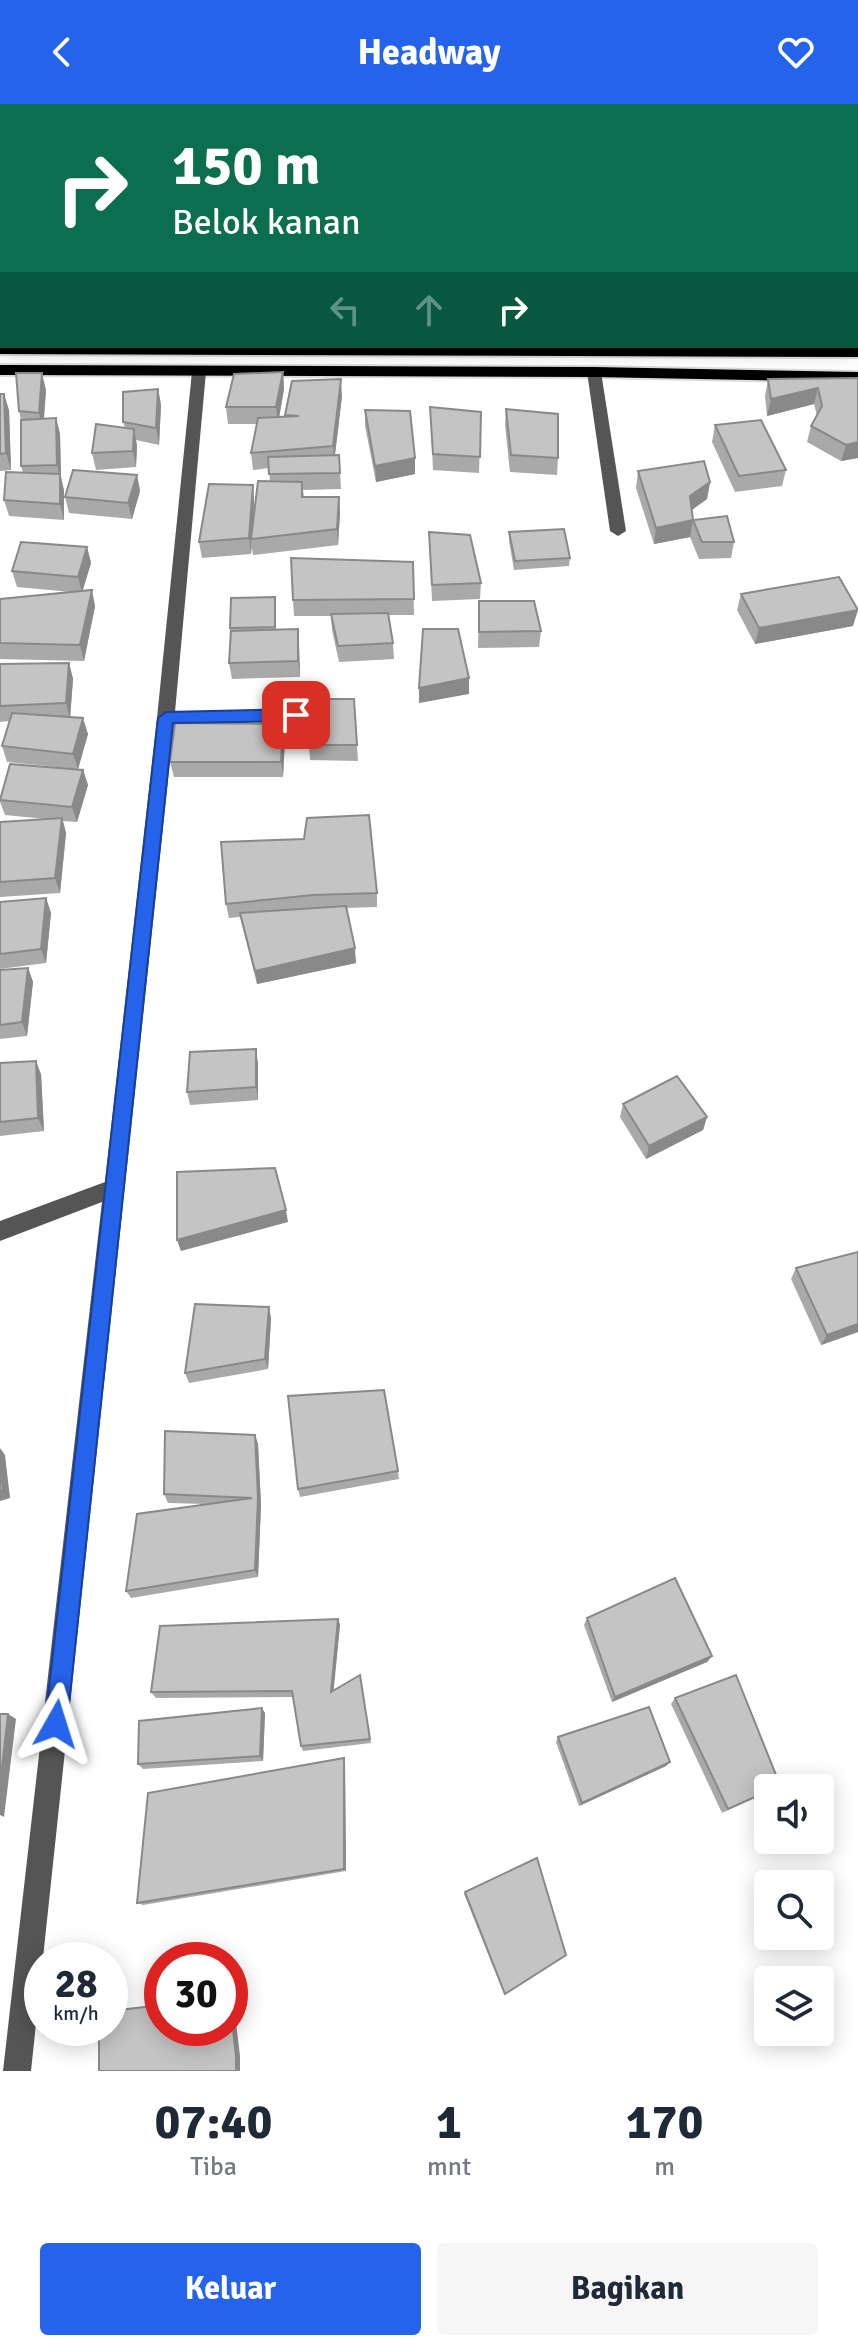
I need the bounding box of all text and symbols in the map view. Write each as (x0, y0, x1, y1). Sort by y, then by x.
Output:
icon: back (40, 30, 84, 74)
text: Headway (357, 30, 501, 75)
icon: heart (774, 30, 818, 74)
text: 150 m (172, 131, 320, 200)
icon: right (40, 136, 144, 240)
text: Belok kanan (172, 200, 361, 245)
icon: left (323, 288, 367, 332)
icon: ahead (407, 288, 451, 332)
icon: right (491, 288, 535, 332)
pin (262, 681, 330, 749)
icon: arrive (274, 693, 318, 737)
position arrow (14, 1682, 98, 1766)
map controls (754, 1774, 834, 2046)
button: sound (754, 1774, 834, 1854)
button: search (754, 1870, 834, 1950)
speed limit sign: 30 (144, 1942, 248, 2046)
text: 28 (54, 1959, 98, 2009)
button: layers (754, 1966, 834, 2046)
text: km/h (53, 2001, 99, 2026)
text: 07:40 (155, 2093, 272, 2152)
text: 1 (436, 2093, 462, 2152)
text: 170 (626, 2093, 703, 2152)
text: Tiba (190, 2151, 237, 2183)
text: mnt (427, 2151, 471, 2183)
text: m (654, 2151, 675, 2183)
button: Keluar (40, 2243, 421, 2335)
button: Bagikan (437, 2243, 818, 2335)

